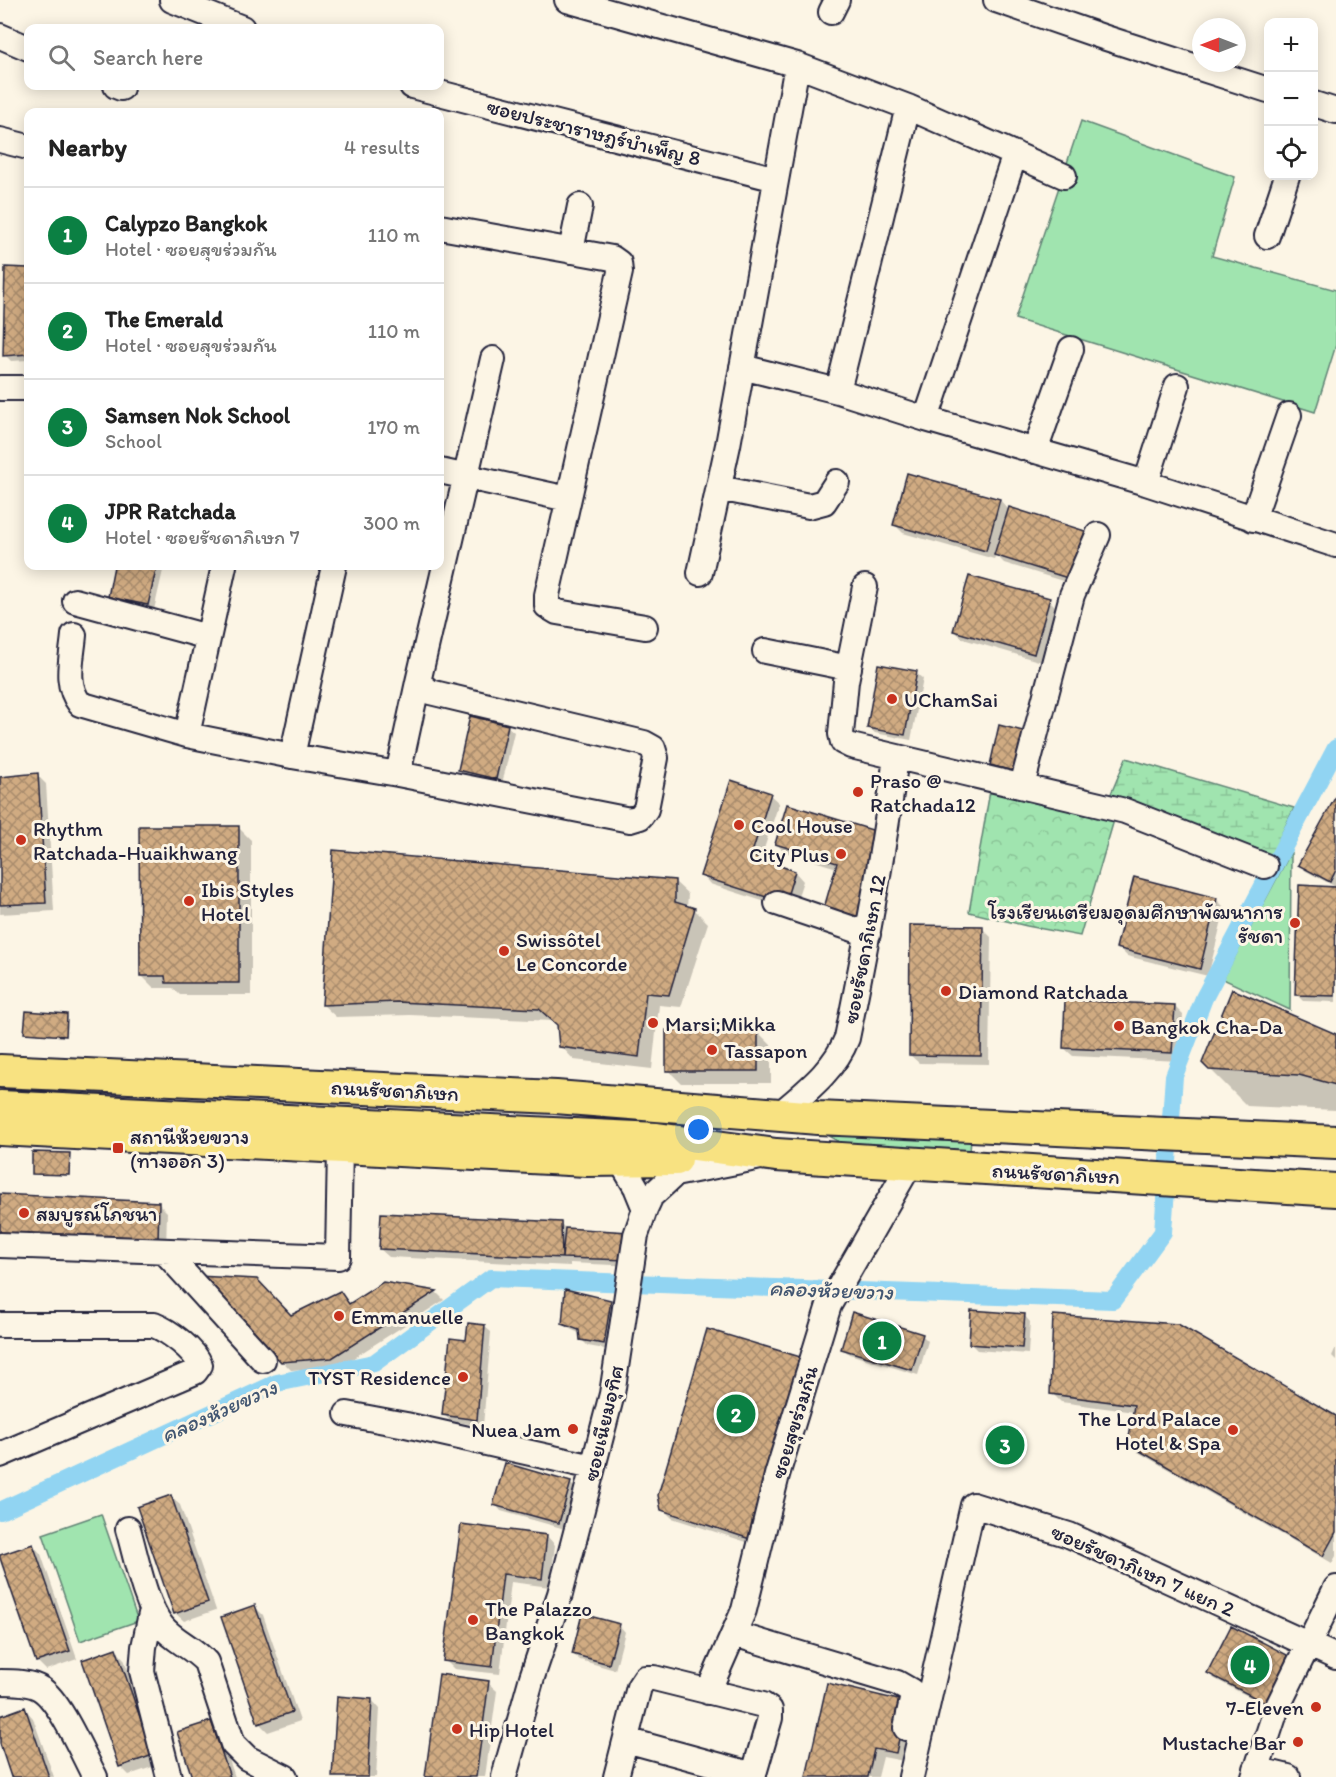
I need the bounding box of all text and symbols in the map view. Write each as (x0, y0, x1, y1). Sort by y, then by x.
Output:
north arrow (1192, 18, 1246, 72)
map controls (1264, 18, 1318, 180)
button: + (1264, 18, 1318, 72)
search box (24, 24, 444, 90)
icon: search (45, 41, 78, 74)
text: Search here (93, 44, 203, 71)
button: − (1264, 72, 1318, 126)
street label: ซอยประชาราษฎร์บำเพ็ญ 8 (484, 93, 704, 171)
button: locate (1264, 126, 1318, 180)
text: Nearby (48, 131, 127, 163)
text: 4 results (344, 135, 420, 159)
text: Calypzo Bangkok (105, 210, 267, 237)
text: 1 (63, 223, 72, 247)
text: 110 m (368, 223, 420, 247)
text: Hotel · ซอยสุขร่วมกัน (105, 237, 277, 261)
text: The Emerald (105, 306, 223, 333)
text: 2 (62, 319, 73, 343)
text: 110 m (368, 319, 420, 343)
text: Hotel · ซอยสุขร่วมกัน (105, 333, 277, 357)
text: Samsen Nok School (105, 402, 290, 429)
text: 3 (62, 415, 73, 439)
text: 170 m (367, 415, 420, 439)
text: School (105, 429, 162, 453)
text: JPR Ratchada (105, 498, 236, 525)
text: 4 (61, 511, 74, 535)
text: 300 m (363, 511, 420, 535)
text: Hotel · ซอยรัชดาภิเษก 7 (105, 525, 300, 549)
place label: UChamSai (904, 687, 998, 712)
marker: UChamSai (885, 692, 899, 706)
place label: Praso @ Ratchada12 (870, 768, 976, 817)
marker: Praso @ Ratchada12 (851, 785, 865, 799)
place label: Cool House (751, 813, 853, 838)
place label: Rhythm Ratchada-Huaikhwang (33, 816, 238, 865)
marker: Cool House (732, 818, 746, 832)
marker: Rhythm Ratchada-Huaikhwang (14, 833, 28, 847)
place label: City Plus (749, 842, 829, 867)
marker: City Plus (834, 847, 848, 861)
street label: ซอยรัชดาภิเษก 12 (837, 872, 891, 1026)
place label: Ibis Styles Hotel (201, 877, 294, 926)
marker: Ibis Styles Hotel (182, 894, 196, 908)
place label: โรงเรียนเตรียมอุดมศึกษาพัฒนาการ รัชดา (987, 899, 1283, 948)
marker: โรงเรียนเตรียมอุดมศึกษาพัฒนาการ รัชดา (1288, 916, 1302, 930)
place label: Swissôtel Le Concorde (516, 927, 627, 976)
marker: Swissôtel Le Concorde (497, 944, 511, 958)
place label: Diamond Ratchada (958, 979, 1128, 1004)
marker: Diamond Ratchada (939, 984, 953, 998)
place label: Marsi;Mikka (665, 1011, 776, 1036)
place label: Bangkok Cha-Da (1131, 1014, 1283, 1039)
marker: Marsi;Mikka (646, 1016, 660, 1030)
marker: Bangkok Cha-Da (1112, 1019, 1126, 1033)
place label: Tassapon (724, 1038, 807, 1063)
marker: Tassapon (705, 1043, 719, 1057)
street label: ถนนรัชดาภิเษก (330, 1074, 460, 1106)
your location (684, 1115, 713, 1144)
place label: สถานีห้วยขวาง (ทางออก 3) (130, 1124, 249, 1173)
marker: สถานีห้วยขวาง (ทางออก 3) (111, 1141, 125, 1155)
street label: ถนนรัชดาภิเษก (991, 1157, 1121, 1189)
place label: สมบูรณ์โภชนา (36, 1201, 157, 1228)
marker: สมบูรณ์โภชนา (17, 1206, 31, 1220)
water label: คลองห้วยขวาง (769, 1274, 895, 1306)
place label: Emmanuelle (351, 1304, 464, 1329)
marker: Emmanuelle (332, 1309, 346, 1323)
pin: 1 (862, 1318, 902, 1364)
street label: ซอยสุขร่วมกัน (765, 1362, 824, 1482)
street label: ซอยเนียมอุทิศ (578, 1363, 629, 1483)
place label: TYST Residence (308, 1365, 451, 1390)
marker: TYST Residence (456, 1370, 470, 1384)
water label: คลองห้วยขวาง (157, 1373, 282, 1449)
pin: 2 (716, 1392, 756, 1436)
place label: The Lord Palace Hotel & Spa (1078, 1406, 1221, 1455)
place label: Nuea Jam (471, 1417, 561, 1442)
marker: Nuea Jam (566, 1422, 580, 1436)
pin: 3 (986, 1422, 1024, 1468)
marker: The Lord Palace Hotel & Spa (1226, 1423, 1240, 1437)
street label: ซอยรัชดาภิเษก 7 แยก 2 (1048, 1518, 1238, 1622)
place label: The Palazzo Bangkok (485, 1596, 592, 1645)
marker: The Palazzo Bangkok (466, 1613, 480, 1627)
pin: 4 (1230, 1642, 1270, 1688)
place label: 7-Eleven (1226, 1695, 1304, 1720)
marker: 7-Eleven (1309, 1700, 1323, 1714)
place label: Hip Hotel (469, 1717, 554, 1742)
marker: Hip Hotel (450, 1722, 464, 1736)
place label: Mustache Bar (1162, 1730, 1286, 1755)
marker: Mustache Bar (1291, 1735, 1305, 1749)

